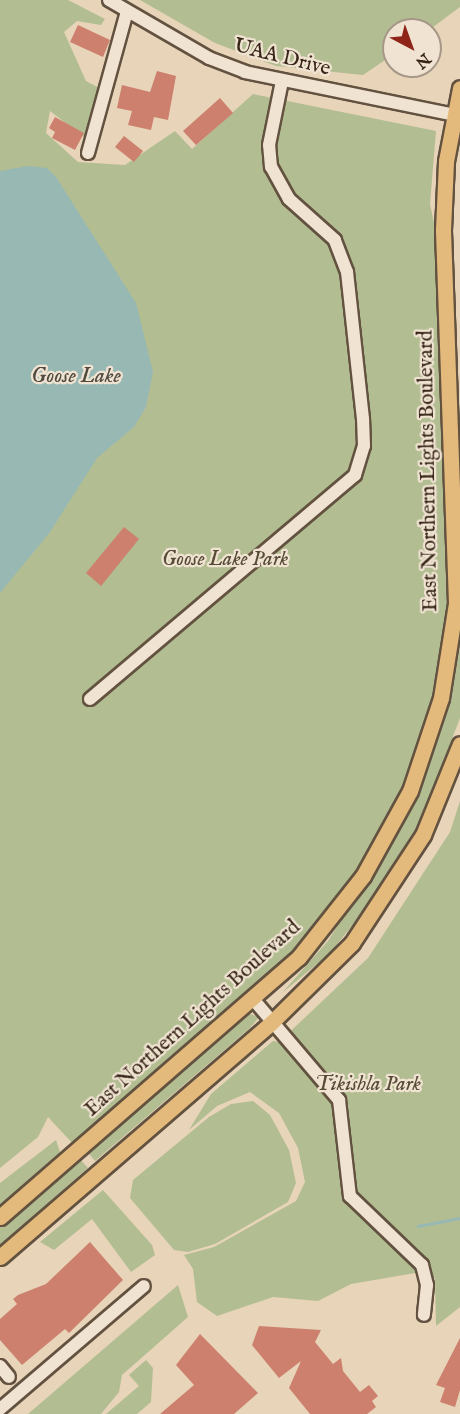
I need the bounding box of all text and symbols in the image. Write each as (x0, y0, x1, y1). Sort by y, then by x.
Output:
north arrow (382, 18, 442, 78)
street label: UAA Drive (231, 34, 333, 82)
text: N (411, 48, 434, 72)
street label: East Northern Lights Boulevard (414, 330, 444, 612)
water label: Goose Lake (31, 364, 121, 390)
park label: Goose Lake Park (162, 547, 288, 573)
street label: East Northern Lights Boulevard (80, 915, 306, 1123)
park label: Tikishla Park (315, 1072, 421, 1098)

